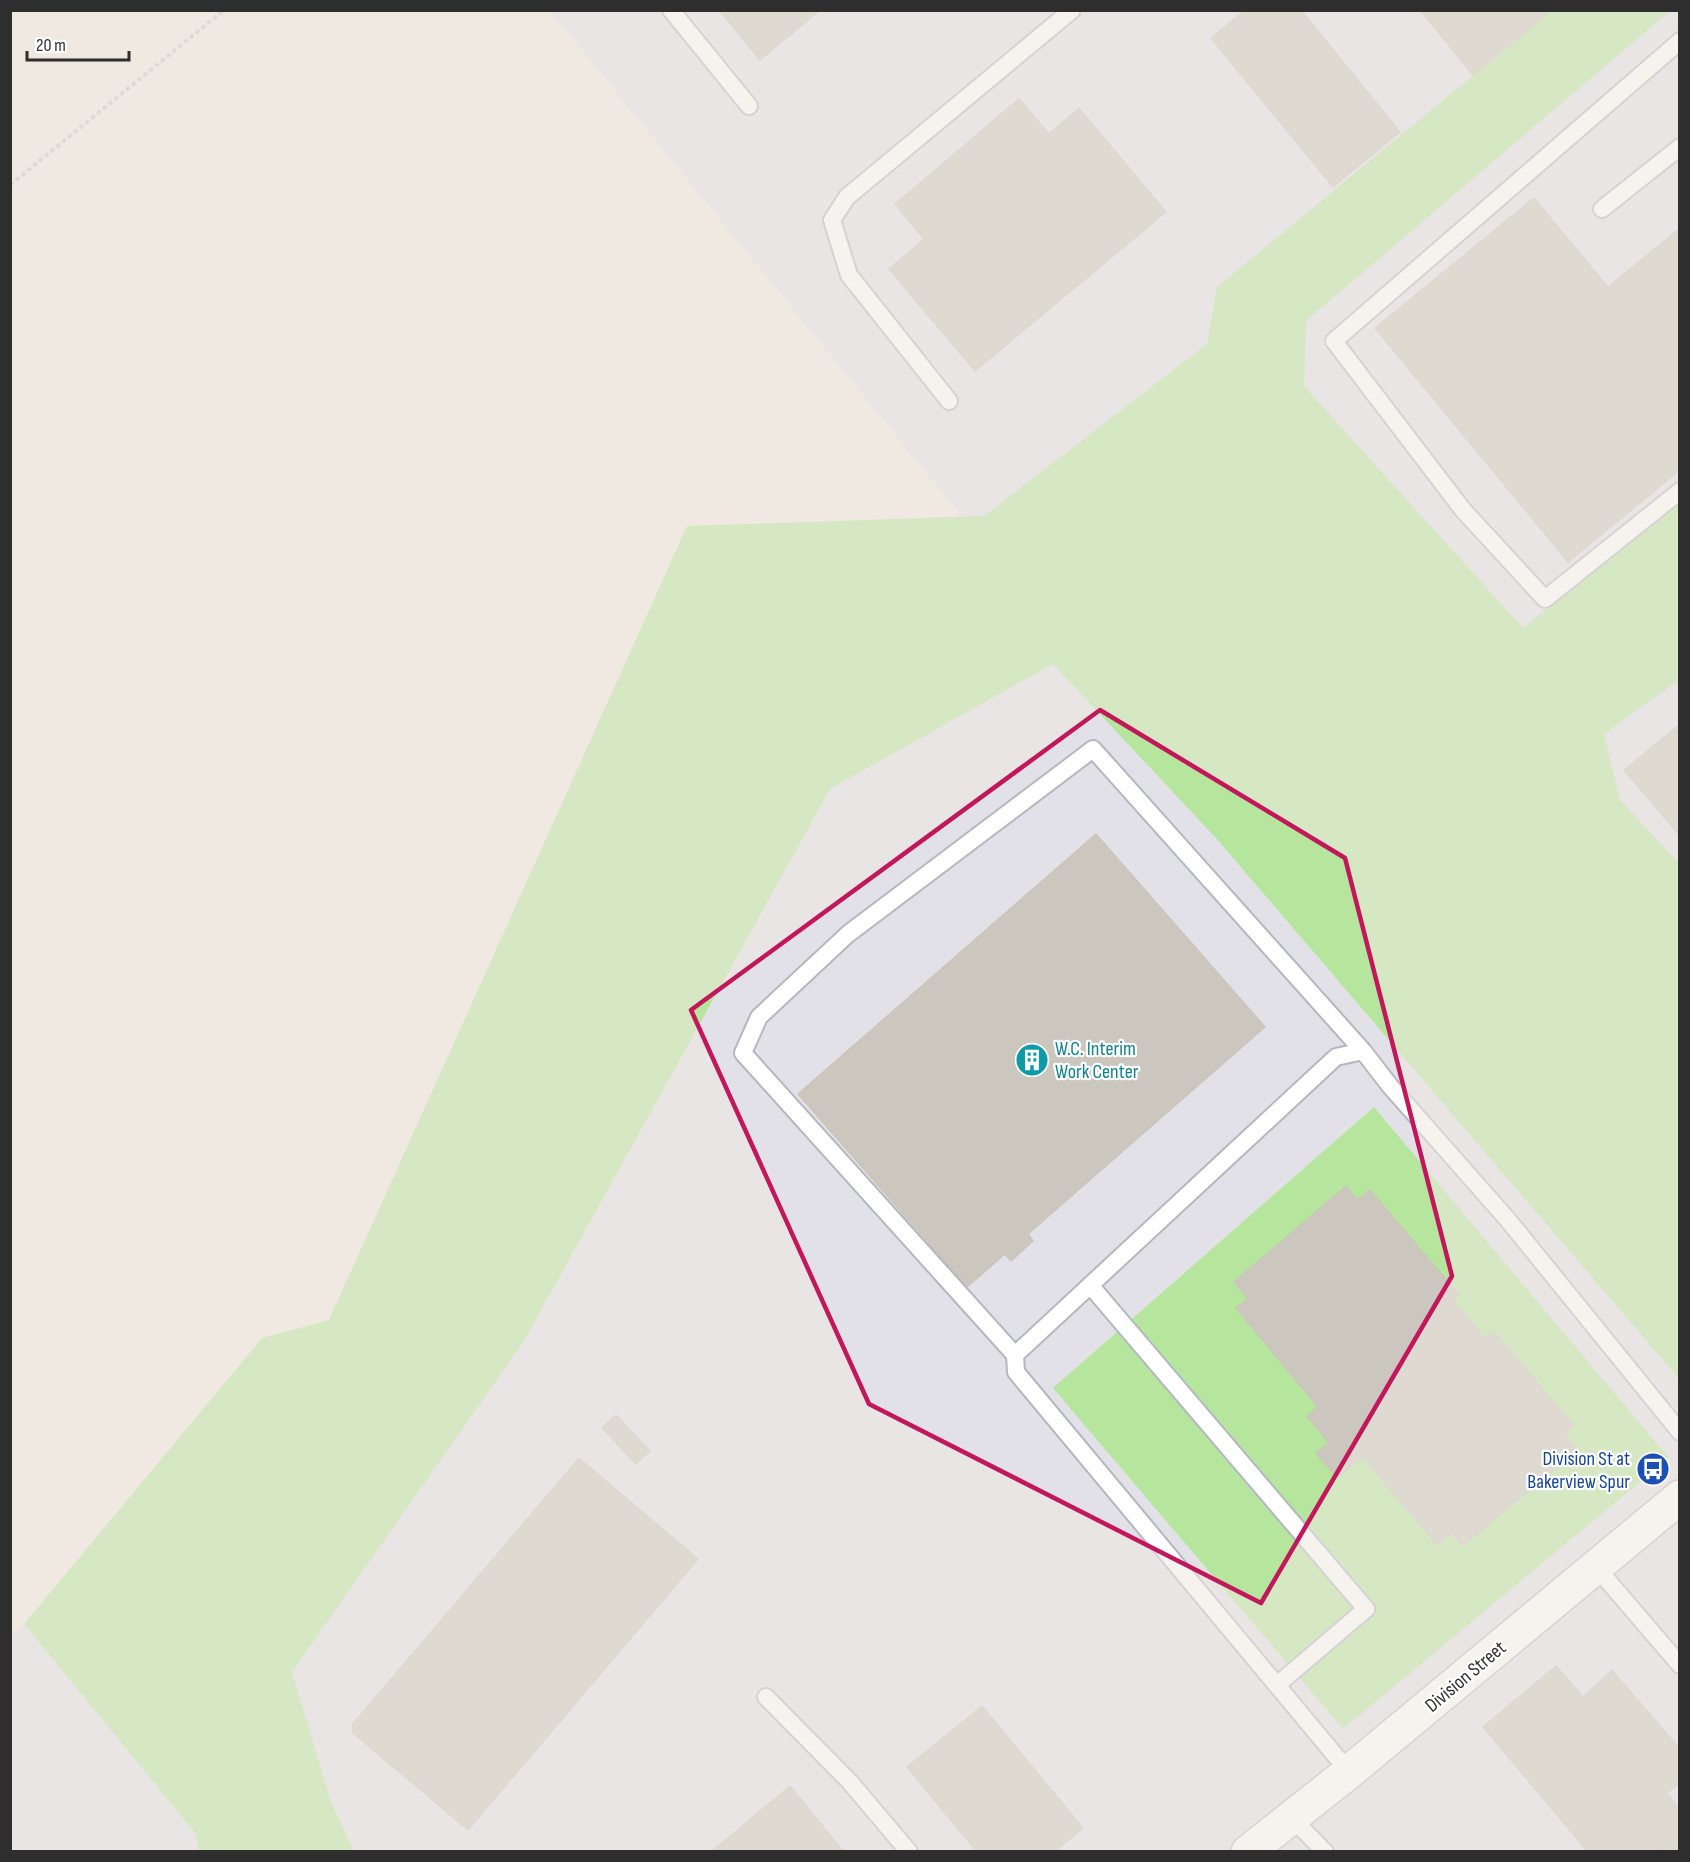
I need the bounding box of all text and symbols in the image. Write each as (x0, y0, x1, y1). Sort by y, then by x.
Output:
scale bar (27, 24, 129, 62)
text: 20 m (36, 35, 66, 56)
place label: W.C. Interim Work Center (1055, 1037, 1139, 1084)
building icon: W.C. Interim Work Center (1014, 1042, 1050, 1078)
place label: Division St at Bakerview Spur (1527, 1447, 1630, 1494)
bus stop icon: Division St at Bakerview Spur (1635, 1451, 1671, 1487)
street label: Division Street (1420, 1636, 1511, 1718)

